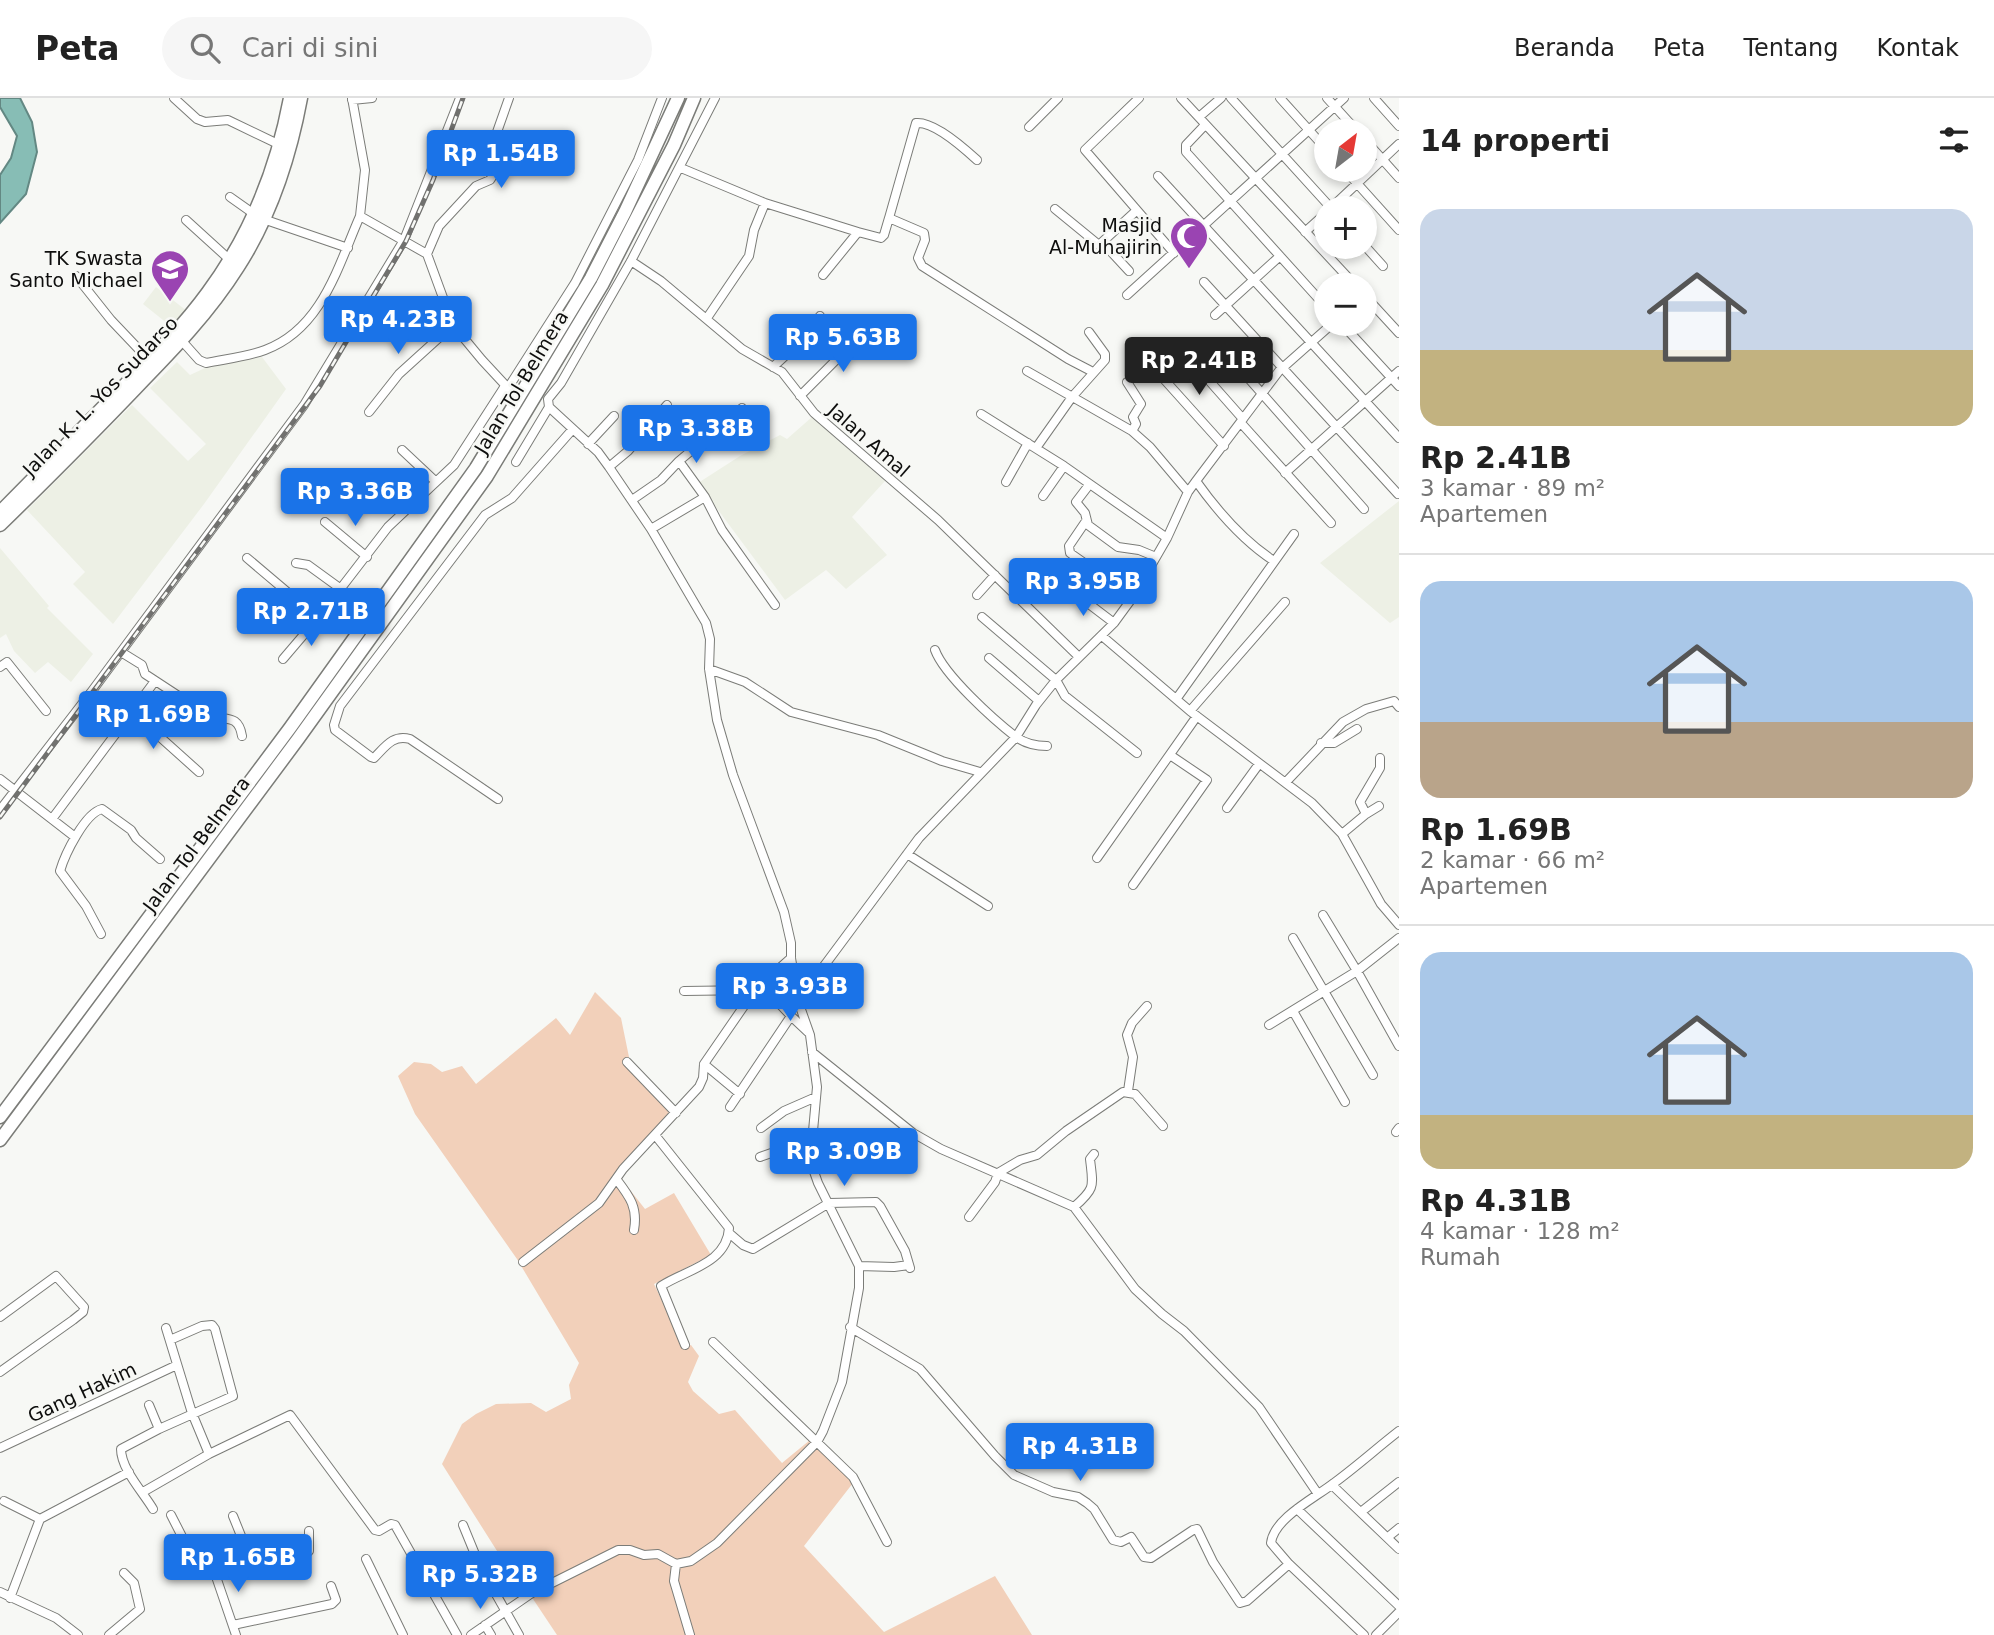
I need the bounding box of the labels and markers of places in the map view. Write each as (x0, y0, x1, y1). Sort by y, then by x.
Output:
pin: Rp 1.54B (429, 130, 573, 190)
place label: Masjid Al-Muhajirin (1049, 214, 1162, 258)
mosque icon: Masjid Al-Muhajirin (1168, 215, 1210, 270)
place label: TK Swasta Santo Michael (9, 247, 143, 291)
school or university icon: TK Swasta Santo Michael (149, 248, 191, 303)
pin: Rp 4.23B (326, 296, 470, 356)
pin: Rp 5.63B (771, 314, 915, 374)
pin: Rp 2.41B (1127, 338, 1271, 397)
pin: Rp 3.38B (624, 406, 768, 465)
pin: Rp 3.36B (283, 468, 427, 528)
pin: Rp 3.95B (1011, 559, 1155, 618)
pin: Rp 2.71B (239, 588, 383, 648)
pin: Rp 1.69B (81, 692, 225, 751)
pin: Rp 3.93B (718, 964, 862, 1023)
pin: Rp 3.09B (772, 1128, 916, 1188)
pin: Rp 4.31B (1008, 1424, 1152, 1483)
pin: Rp 1.65B (166, 1534, 310, 1594)
pin: Rp 5.32B (408, 1552, 552, 1611)

